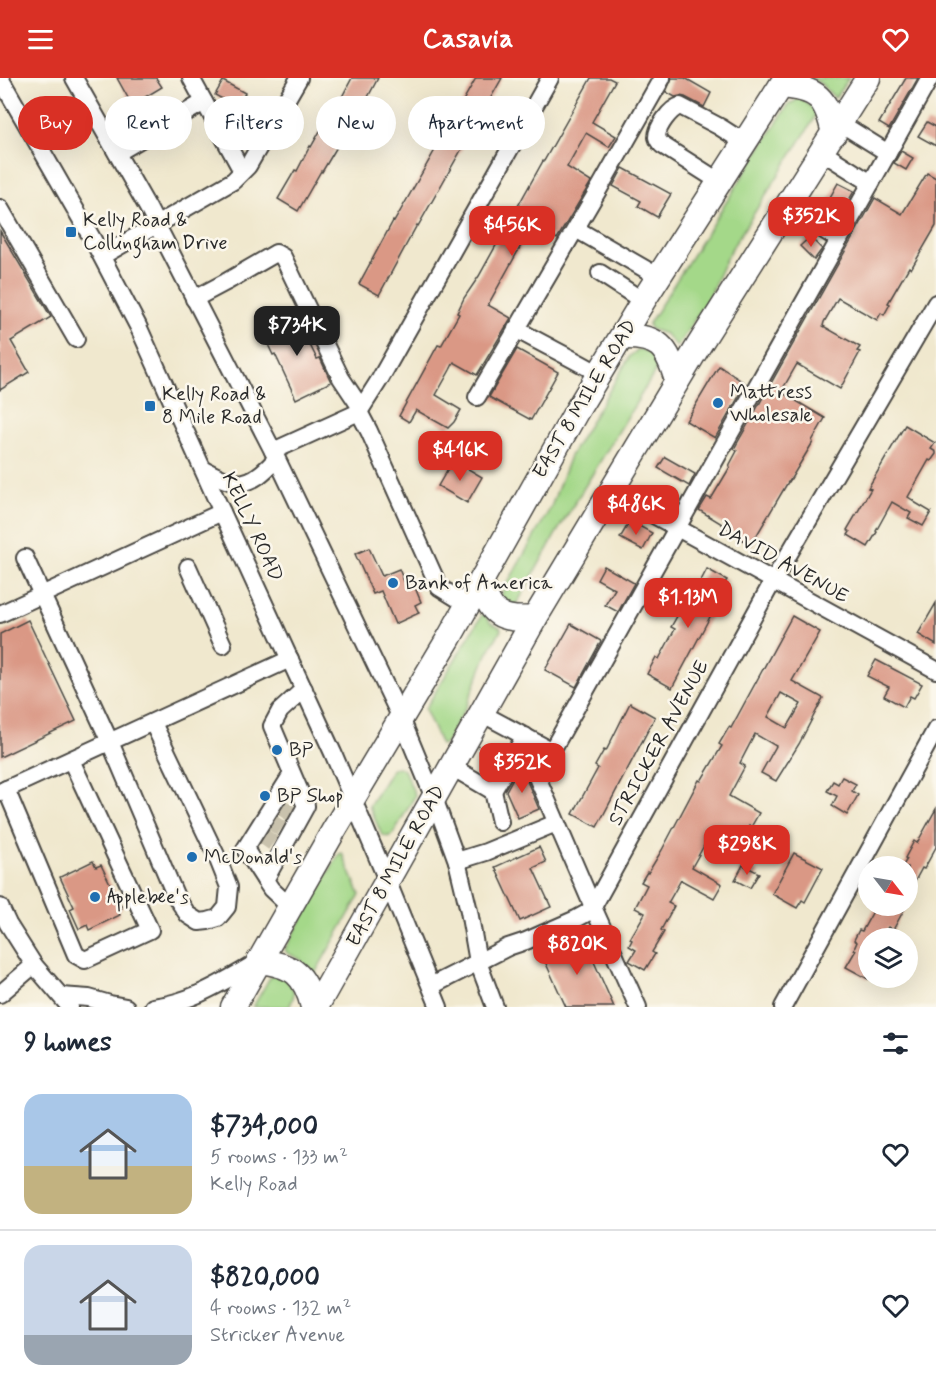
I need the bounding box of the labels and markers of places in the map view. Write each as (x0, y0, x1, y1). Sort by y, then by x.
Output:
pin: $352K (769, 197, 853, 248)
pin: $456K (470, 206, 554, 257)
place label: Kelly Road & Collingham Drive (83, 207, 228, 259)
marker: Kelly Road & Collingham Drive (64, 225, 78, 239)
pin: $734K (255, 306, 339, 357)
place label: Mattress Wholesale (730, 379, 813, 429)
place label: Kelly Road & 8 Mile Road (162, 381, 266, 431)
marker: Mattress Wholesale (711, 396, 725, 410)
marker: Kelly Road & 8 Mile Road (143, 399, 157, 413)
pin: $416K (418, 431, 502, 482)
pin: $486K (594, 485, 678, 536)
place label: Bank of America (405, 570, 554, 597)
marker: Bank of America (386, 576, 400, 590)
pin: $1.13M (639, 578, 737, 629)
place label: BP (289, 737, 314, 764)
marker: BP (270, 743, 284, 757)
pin: $352K (480, 743, 564, 794)
place label: BP Shop (277, 783, 343, 810)
marker: BP Shop (258, 789, 272, 803)
pin: $298K (705, 825, 789, 876)
place label: McDonald's (204, 844, 302, 871)
marker: McDonald's (185, 850, 199, 864)
place label: Applebee's (107, 884, 189, 912)
marker: Applebee's (88, 890, 102, 904)
pin: $820K (535, 925, 619, 976)

